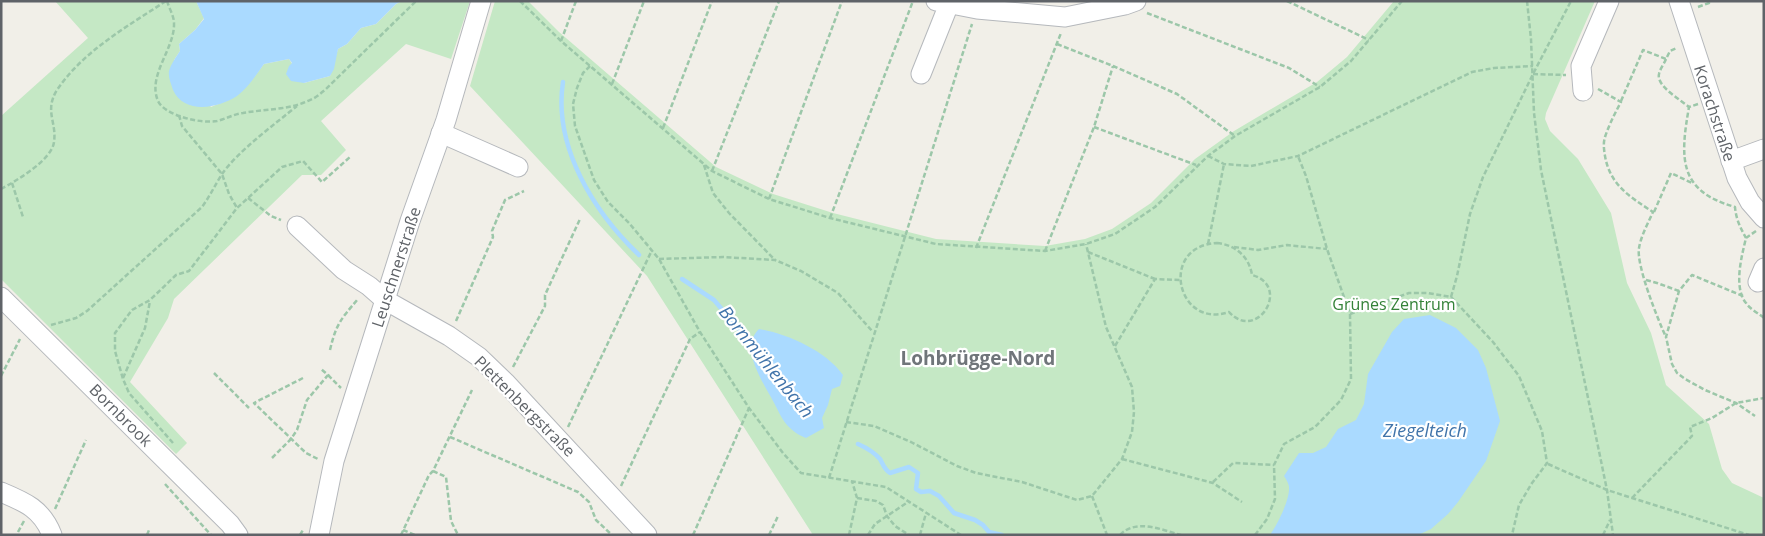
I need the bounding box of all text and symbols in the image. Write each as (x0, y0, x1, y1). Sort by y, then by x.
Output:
street label: Korachstraße (1689, 62, 1741, 164)
street label: Leuschnerstraße (366, 204, 426, 330)
park label: Grünes Zentrum (1332, 293, 1456, 315)
water label: Bornmühlenbach (714, 300, 819, 422)
district label: Lohbrügge-Nord (901, 345, 1055, 371)
street label: Plettenbergstraße (470, 351, 580, 461)
street label: Bornbrook (85, 379, 158, 452)
water label: Ziegelteich (1382, 418, 1467, 442)

